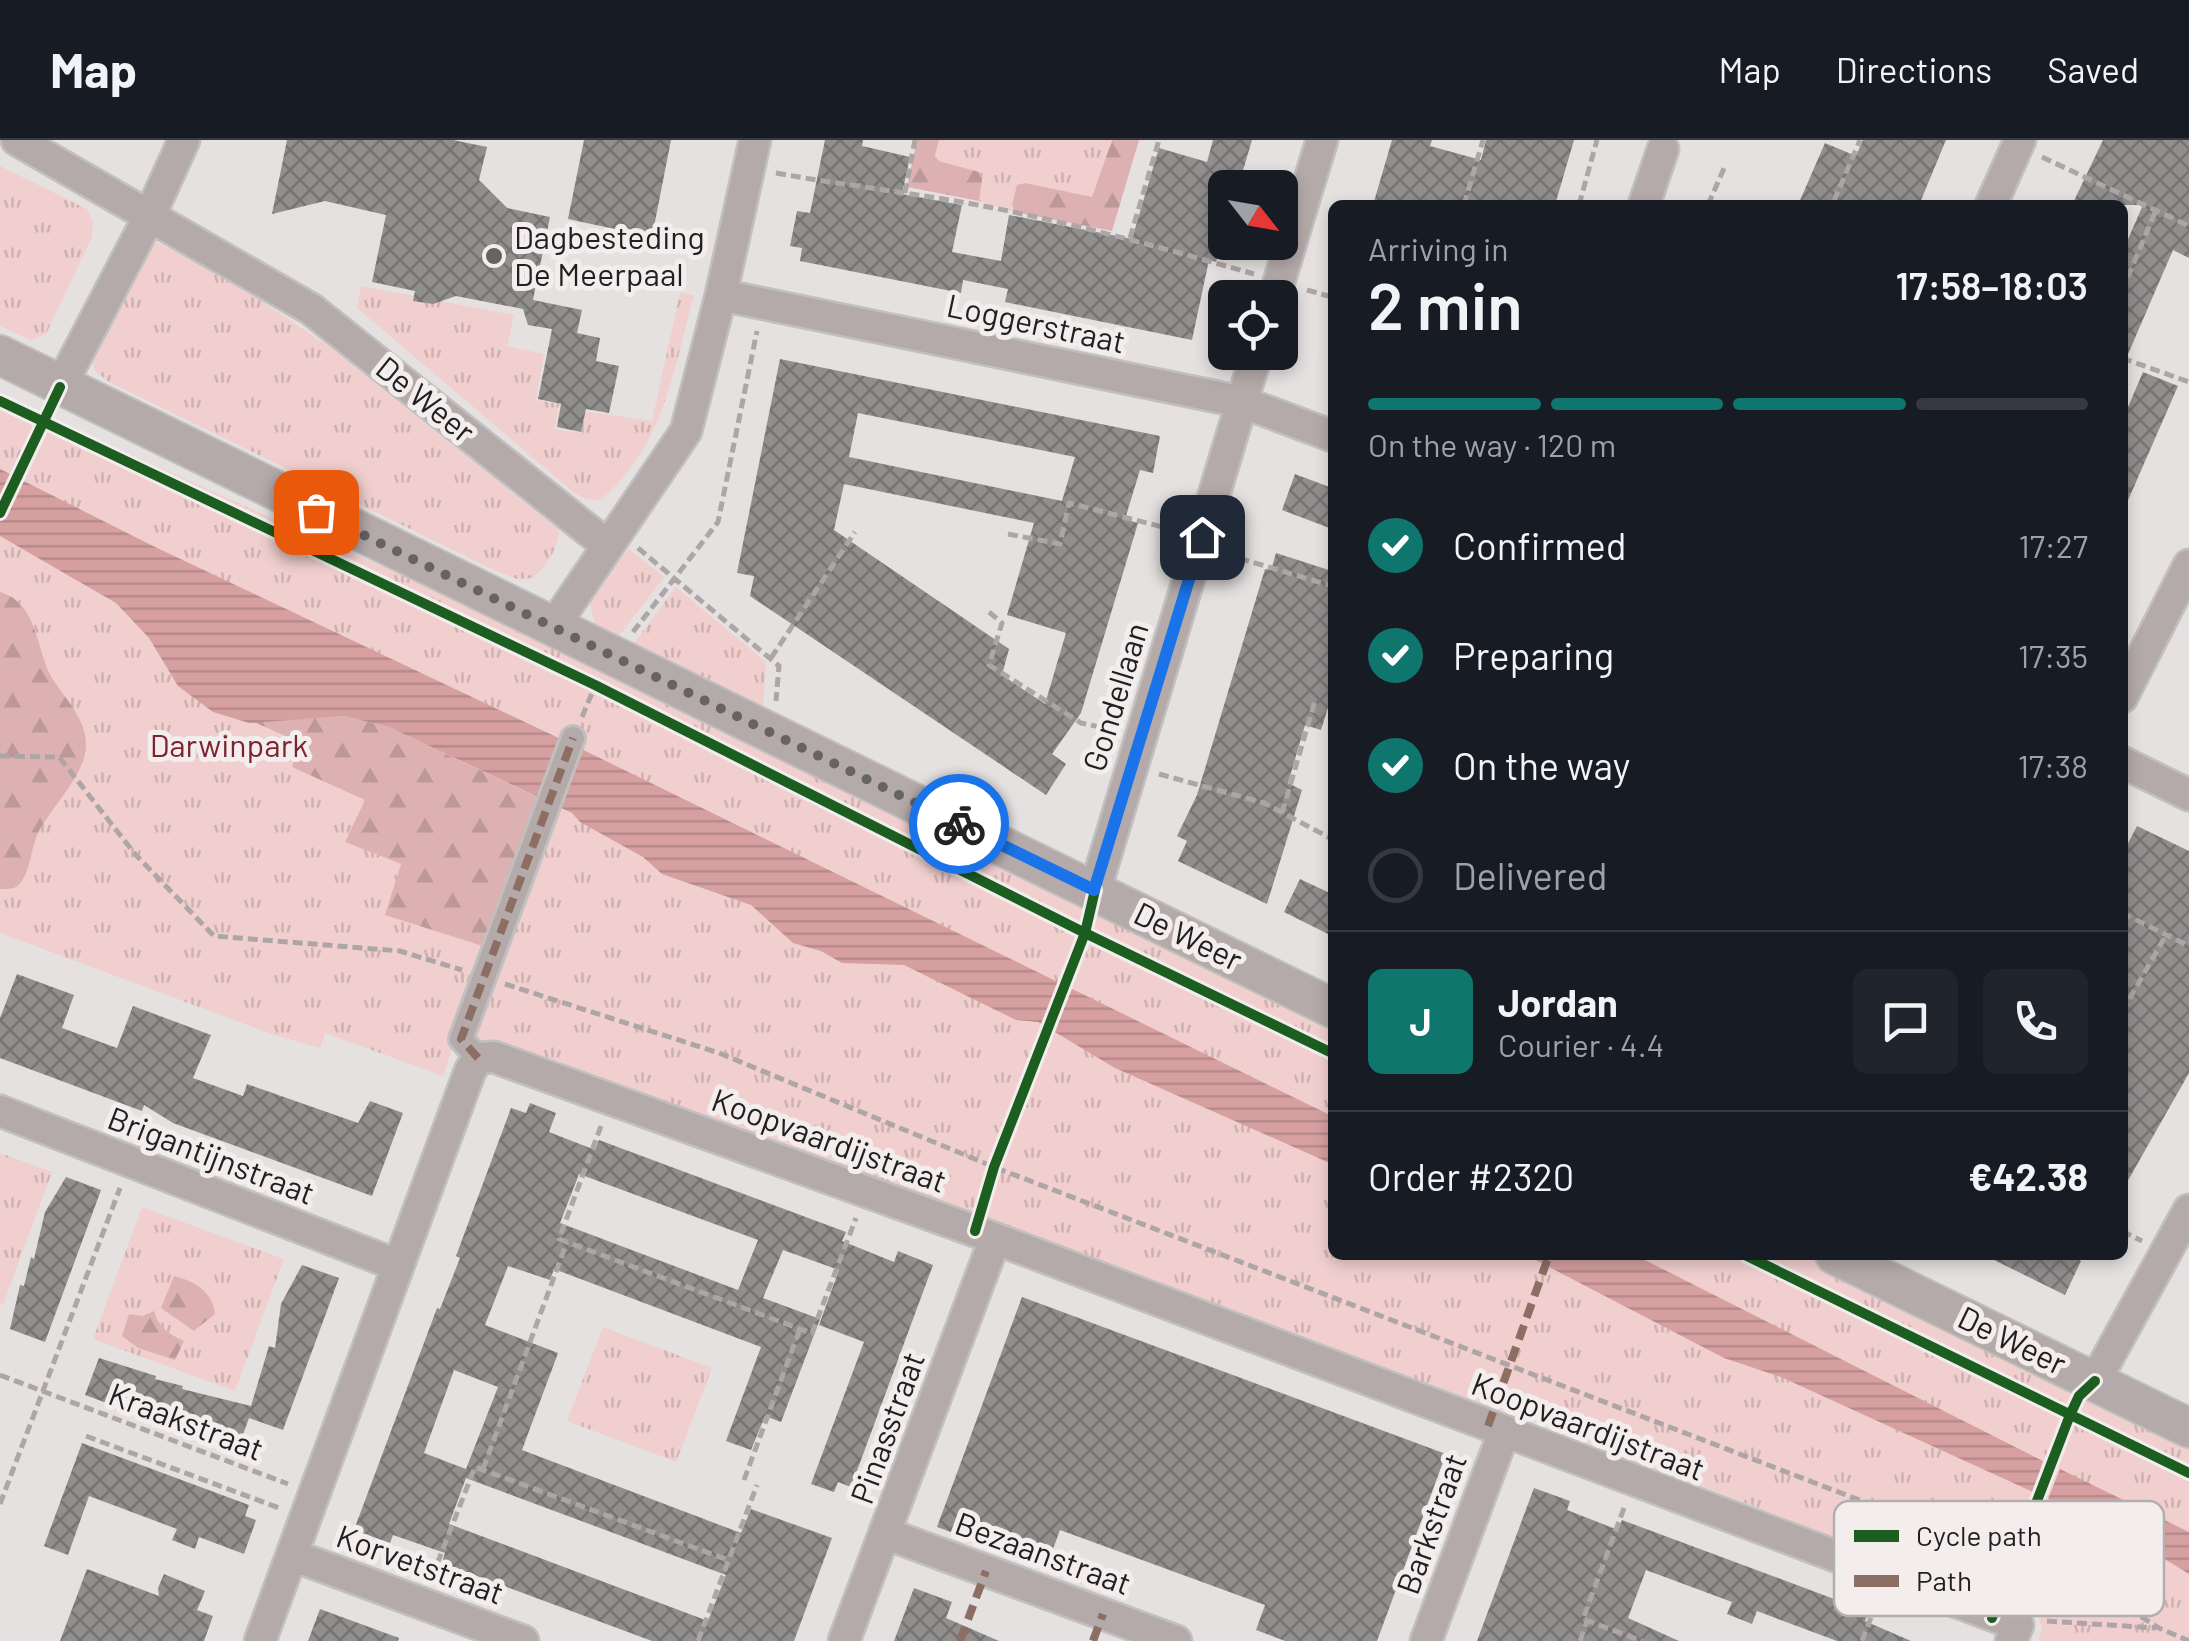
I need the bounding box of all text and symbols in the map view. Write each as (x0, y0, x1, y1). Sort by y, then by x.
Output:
text: Map (50, 40, 137, 98)
text: Map (1719, 48, 1781, 90)
text: Directions (1836, 48, 1992, 90)
text: Saved (2047, 48, 2139, 90)
north arrow (1208, 170, 1298, 260)
map controls (1208, 170, 1298, 370)
place label: Dagbesteding De Meerpaal (514, 217, 705, 292)
text: Arriving in (1368, 229, 1508, 267)
marker: Dagbesteding De Meerpaal (483, 245, 505, 267)
text: 17:58–18:03 (1895, 262, 2088, 308)
text: 2 min (1368, 265, 1523, 343)
button: locate (1208, 280, 1298, 370)
street label: Loggerstraat (944, 285, 1129, 359)
street label: De Weer (369, 347, 483, 450)
text: On the way · 120 m (1368, 425, 1616, 463)
pin (274, 470, 359, 555)
icon: bag (289, 485, 344, 540)
pin (1160, 495, 1245, 580)
icon: home (1175, 510, 1230, 565)
icon: check (1368, 518, 1423, 573)
text: Confirmed (1453, 522, 1626, 568)
text: 17:27 (2019, 526, 2088, 564)
street label: Gondellaan (1074, 618, 1155, 775)
icon: check (1368, 628, 1423, 683)
text: Preparing (1453, 632, 1614, 678)
text: 17:35 (2018, 636, 2088, 674)
park label: Darwinpark (150, 725, 308, 763)
icon: check (1368, 738, 1423, 793)
text: On the way (1453, 742, 1630, 788)
text: 17:38 (2018, 746, 2088, 784)
courier (909, 774, 1009, 874)
icon: bike (932, 797, 987, 852)
text: Delivered (1453, 852, 1607, 898)
street label: De Weer (1129, 893, 1249, 978)
button: chat (1853, 969, 1958, 1074)
button: phone (1983, 969, 2088, 1074)
text: Jordan (1498, 979, 1618, 1025)
text: J (1409, 998, 1432, 1044)
text: Courier · 4.4 (1498, 1025, 1664, 1063)
street label: Koopvaardijstraat (707, 1079, 952, 1199)
street label: Brigantijnstraat (103, 1097, 320, 1211)
text: Order #2320 (1368, 1153, 1574, 1199)
text: €42.38 (1968, 1153, 2088, 1199)
street label: De Weer (1953, 1297, 2073, 1382)
street label: Pinasstraat (841, 1346, 931, 1508)
street label: Koopvaardijstraat (1467, 1363, 1711, 1487)
street label: Kraakstraat (104, 1373, 269, 1467)
street label: Barkstraat (1387, 1448, 1473, 1599)
legend (1834, 1501, 2164, 1616)
street label: Bezaanstraat (951, 1503, 1137, 1601)
street label: Korvetstraat (332, 1515, 509, 1611)
text: Cycle path (1916, 1518, 2042, 1552)
text: Path (1916, 1563, 1972, 1597)

